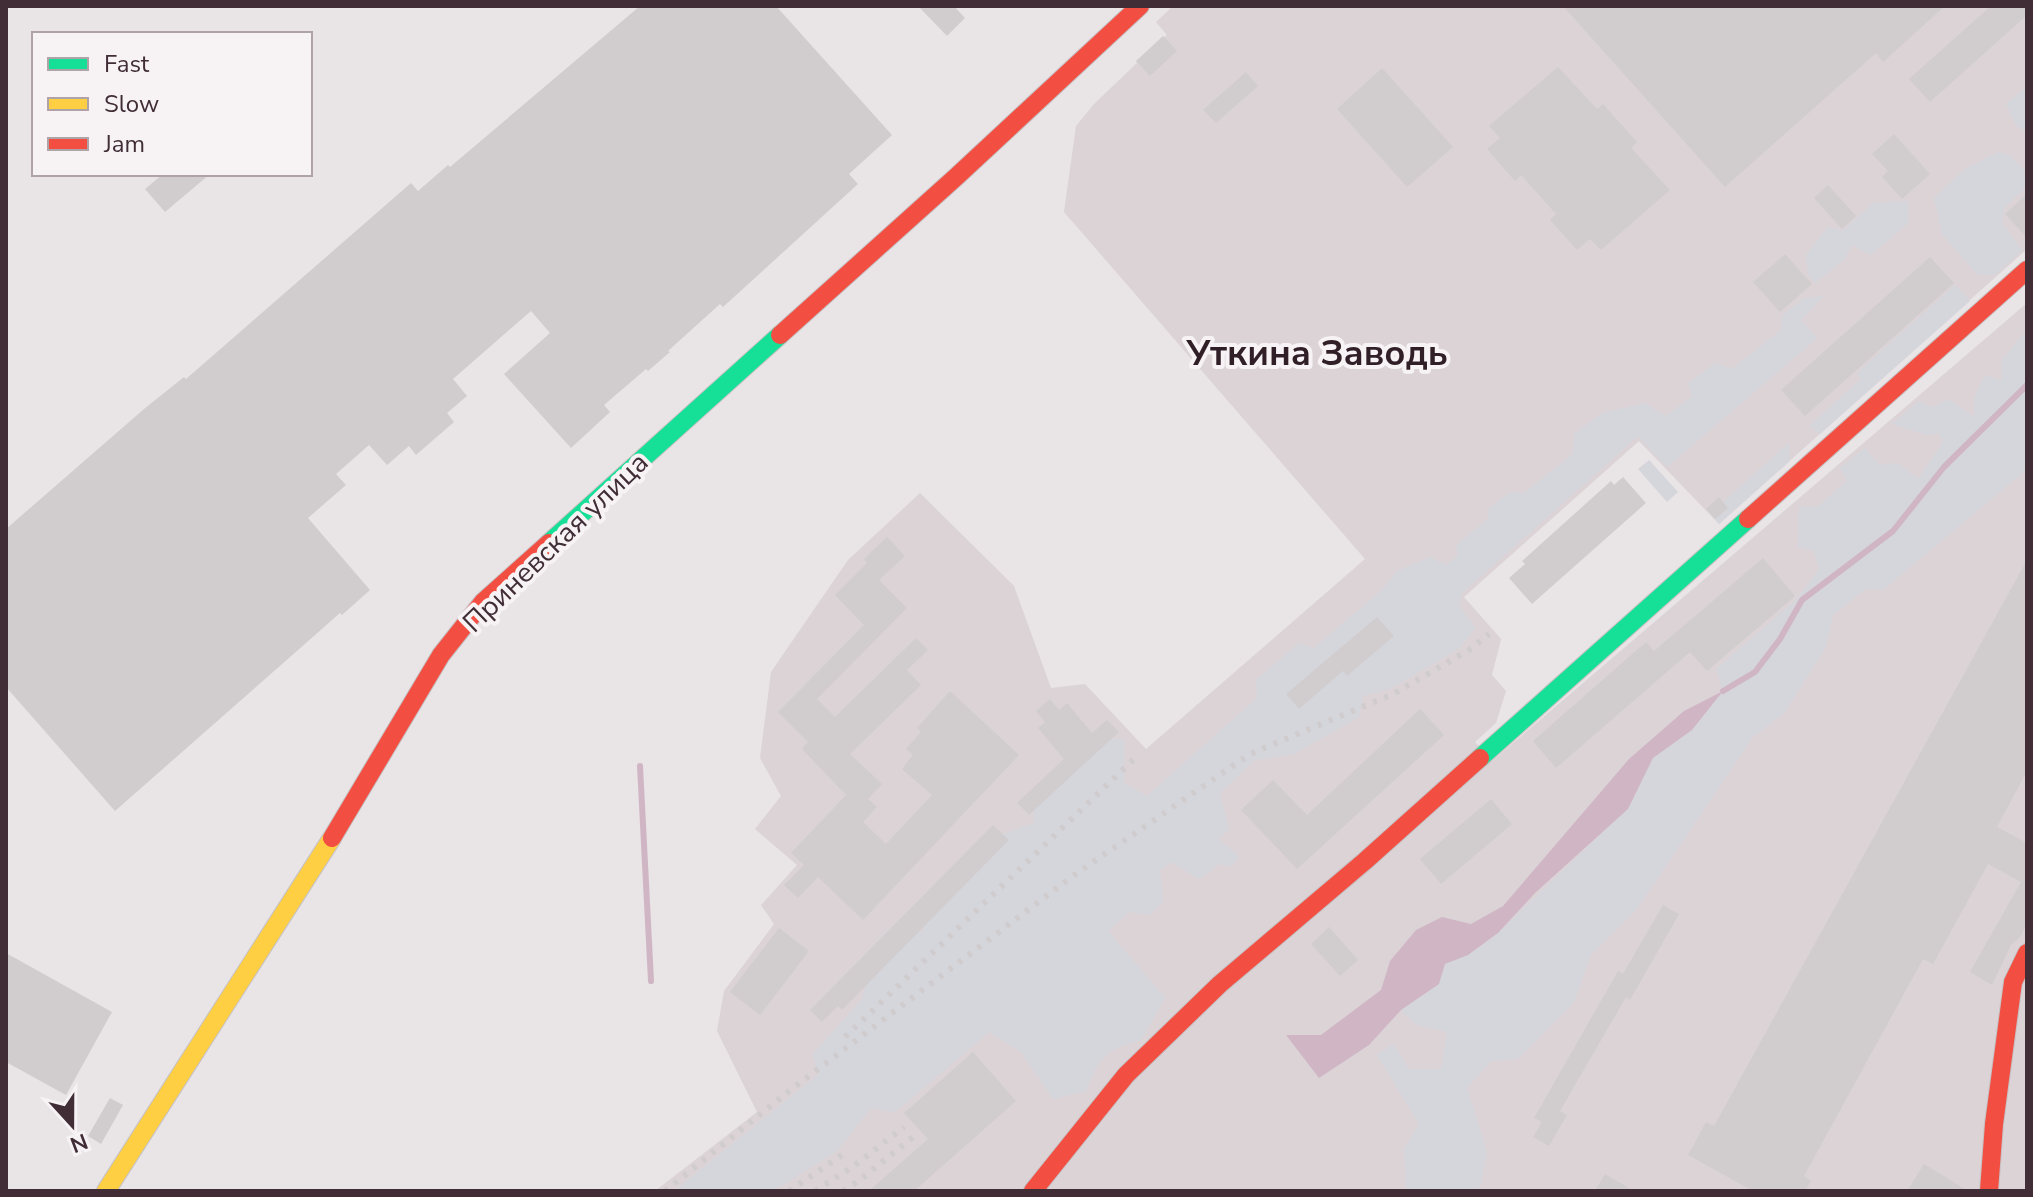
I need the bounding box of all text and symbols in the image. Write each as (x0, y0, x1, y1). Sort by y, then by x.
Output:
legend (32, 32, 312, 176)
text: Fast (104, 48, 150, 80)
text: Slow (104, 88, 159, 120)
text: Jam (103, 128, 145, 160)
district label: Уткина Заводь (1185, 329, 1448, 378)
street label: Приневская улица (455, 444, 657, 641)
north arrow (32, 1085, 112, 1165)
text: N (66, 1126, 92, 1160)

